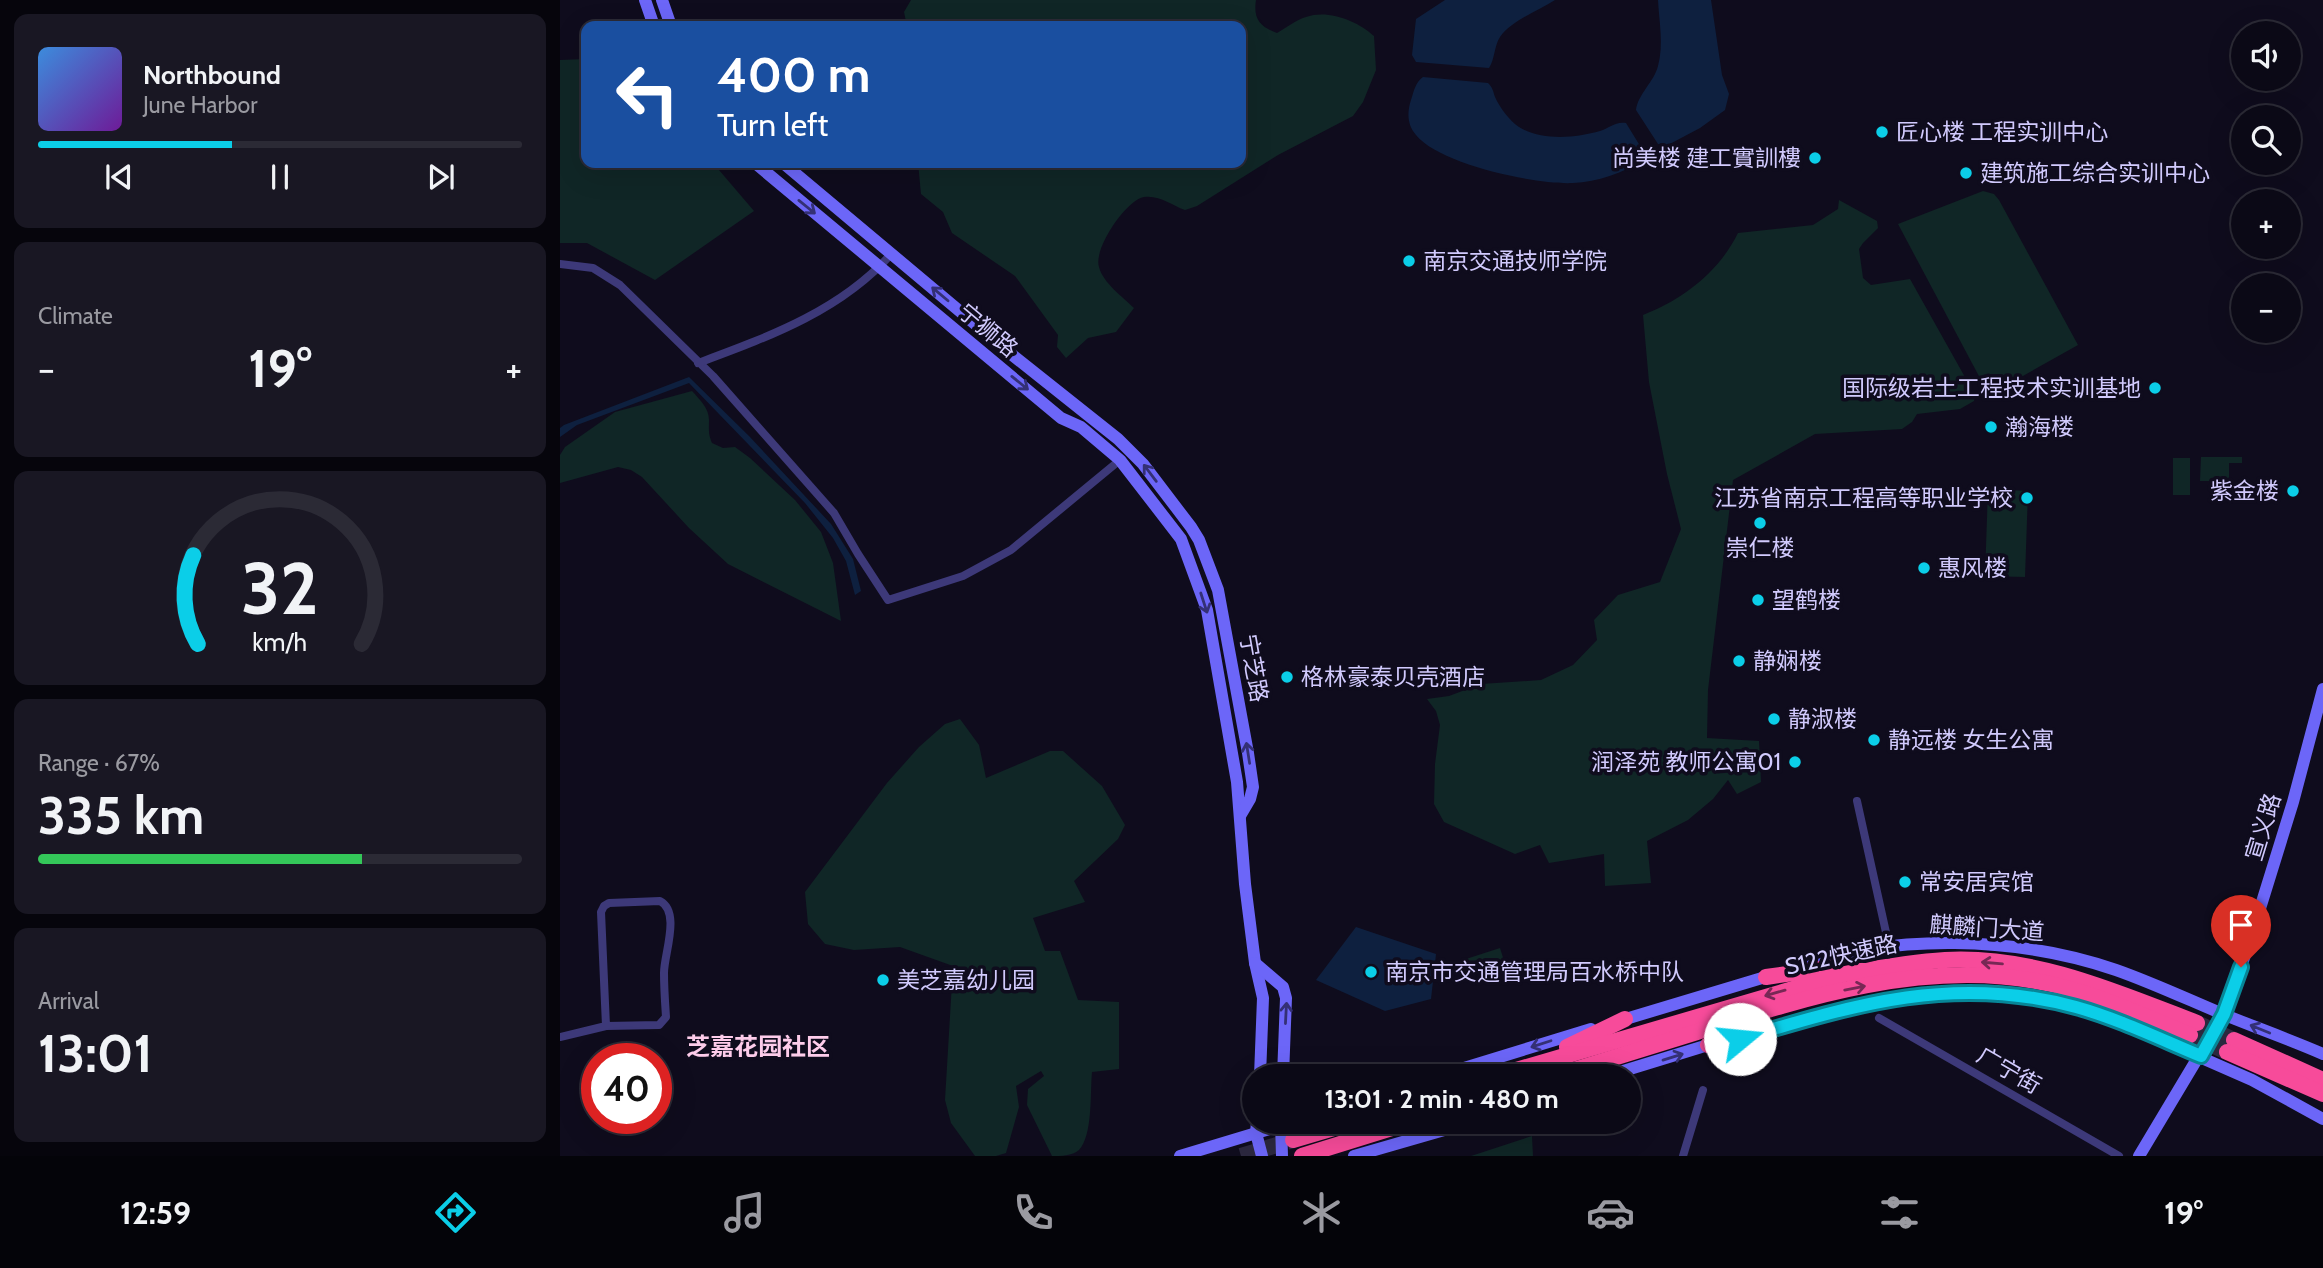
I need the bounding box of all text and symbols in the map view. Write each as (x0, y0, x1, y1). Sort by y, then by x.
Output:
map controls (2231, 21, 2301, 343)
button: sound (2231, 21, 2301, 91)
text: 400 m (717, 45, 870, 104)
icon: left (602, 49, 693, 140)
text: Northbound (143, 59, 281, 91)
text: June Harbor (143, 91, 257, 119)
text: Turn left (717, 105, 828, 144)
button: search (2231, 105, 2301, 175)
place label: 匠心楼 工程实训中心 (1896, 118, 2108, 146)
marker: 匠心楼 工程实训中心 (1874, 124, 1890, 140)
place label: 尚美楼 建工實訓樓 (1612, 144, 1801, 172)
marker: 尚美楼 建工實訓樓 (1807, 150, 1823, 166)
icon: previous (100, 158, 138, 196)
icon: pause (261, 158, 299, 196)
icon: next (422, 158, 460, 196)
place label: 建筑施工综合实训中心 (1980, 159, 2210, 187)
marker: 建筑施工综合实训中心 (1958, 165, 1974, 181)
button: + (2231, 189, 2301, 259)
one-way arrow (798, 199, 816, 215)
place label: 南京交通技师学院 (1423, 247, 1607, 275)
marker: 南京交通技师学院 (1401, 253, 1417, 269)
button: − (2231, 273, 2301, 343)
one-way arrow (932, 286, 950, 301)
street label: 宁狮路 (953, 297, 1023, 363)
text: Climate (38, 302, 113, 330)
text: 19° (248, 337, 312, 400)
text: − (38, 345, 55, 392)
text: + (505, 345, 522, 392)
place label: 国际级岩土工程技术实训基地 (1842, 374, 2141, 402)
one-way arrow (1010, 376, 1028, 391)
marker: 国际级岩土工程技术实训基地 (2147, 380, 2163, 396)
place label: 瀚海楼 (2005, 413, 2074, 441)
marker: 瀚海楼 (1983, 419, 1999, 435)
one-way arrow (1143, 464, 1158, 483)
place label: 紫金楼 (2210, 477, 2279, 505)
marker: 紫金楼 (2285, 483, 2301, 499)
place label: 江苏省南京工程高等职业学校 (1714, 484, 2013, 512)
marker: 江苏省南京工程高等职业学校 (2019, 490, 2035, 506)
marker: 崇仁楼 (1752, 515, 1768, 531)
place label: 崇仁楼 (1726, 534, 1795, 562)
text: 32 (241, 544, 319, 632)
place label: 惠风楼 (1938, 554, 2007, 582)
marker: 惠风楼 (1916, 560, 1932, 576)
place label: 望鹤楼 (1772, 586, 1841, 614)
one-way arrow (1198, 592, 1211, 614)
marker: 望鹤楼 (1750, 592, 1766, 608)
text: km/h (253, 627, 307, 657)
street label: 宁芝路 (1234, 632, 1274, 704)
place label: 静娴楼 (1753, 647, 1822, 675)
marker: 静娴楼 (1731, 653, 1747, 669)
place label: 格林豪泰贝壳酒店 (1301, 663, 1485, 691)
marker: 格林豪泰贝壳酒店 (1279, 669, 1295, 685)
place label: 静淑楼 (1788, 705, 1857, 733)
marker: 静淑楼 (1766, 711, 1782, 727)
place label: 静远楼 女生公寓 (1888, 726, 2054, 754)
marker: 静远楼 女生公寓 (1866, 732, 1882, 748)
one-way arrow (1241, 743, 1254, 765)
place label: 润泽苑 教师公寓01 (1591, 748, 1781, 776)
text: Range · 67% (38, 749, 160, 777)
marker: 润泽苑 教师公寓01 (1787, 754, 1803, 770)
text: 335 km (38, 784, 204, 847)
street label: 宣义路 (2240, 790, 2286, 864)
place label: 常安居宾馆 (1919, 868, 2034, 896)
marker: 常安居宾馆 (1897, 874, 1913, 890)
pin (2211, 895, 2271, 967)
icon: arrive (2222, 906, 2260, 944)
street label: 麒麟门大道 (1929, 910, 2045, 946)
street label: S122快速路 (1782, 929, 1900, 981)
one-way arrow (1981, 956, 2004, 969)
place label: 南京市交通管理局百水桥中队 (1385, 958, 1684, 986)
marker: 南京市交通管理局百水桥中队 (1363, 964, 1379, 980)
place label: 美芝嘉幼儿园 (897, 966, 1035, 994)
marker: 美芝嘉幼儿园 (875, 972, 891, 988)
one-way arrow (1843, 981, 1866, 995)
text: Arrival (38, 987, 99, 1015)
one-way arrow (1764, 987, 1786, 1000)
one-way arrow (1279, 1002, 1292, 1025)
position arrow (1703, 1002, 1777, 1076)
one-way arrow (2249, 1021, 2271, 1034)
text: 13:01 (38, 1022, 153, 1085)
district label: 芝嘉花园社区 (686, 1032, 830, 1061)
one-way arrow (1530, 1039, 1552, 1051)
street label: 广宁街 (1972, 1041, 2046, 1099)
speed limit sign: 40 (581, 1043, 672, 1134)
one-way arrow (1661, 1049, 1683, 1062)
text: 13:01 · 2 min · 480 m (1324, 1083, 1559, 1115)
icon: directions (431, 1188, 480, 1237)
icon: music (720, 1188, 769, 1237)
icon: phone (1009, 1188, 1058, 1237)
icon: climate (1297, 1188, 1346, 1237)
icon: car (1586, 1188, 1635, 1237)
icon: filters (1875, 1188, 1924, 1237)
text: 12:59 (120, 1193, 191, 1232)
text: 19° (2164, 1193, 2203, 1232)

